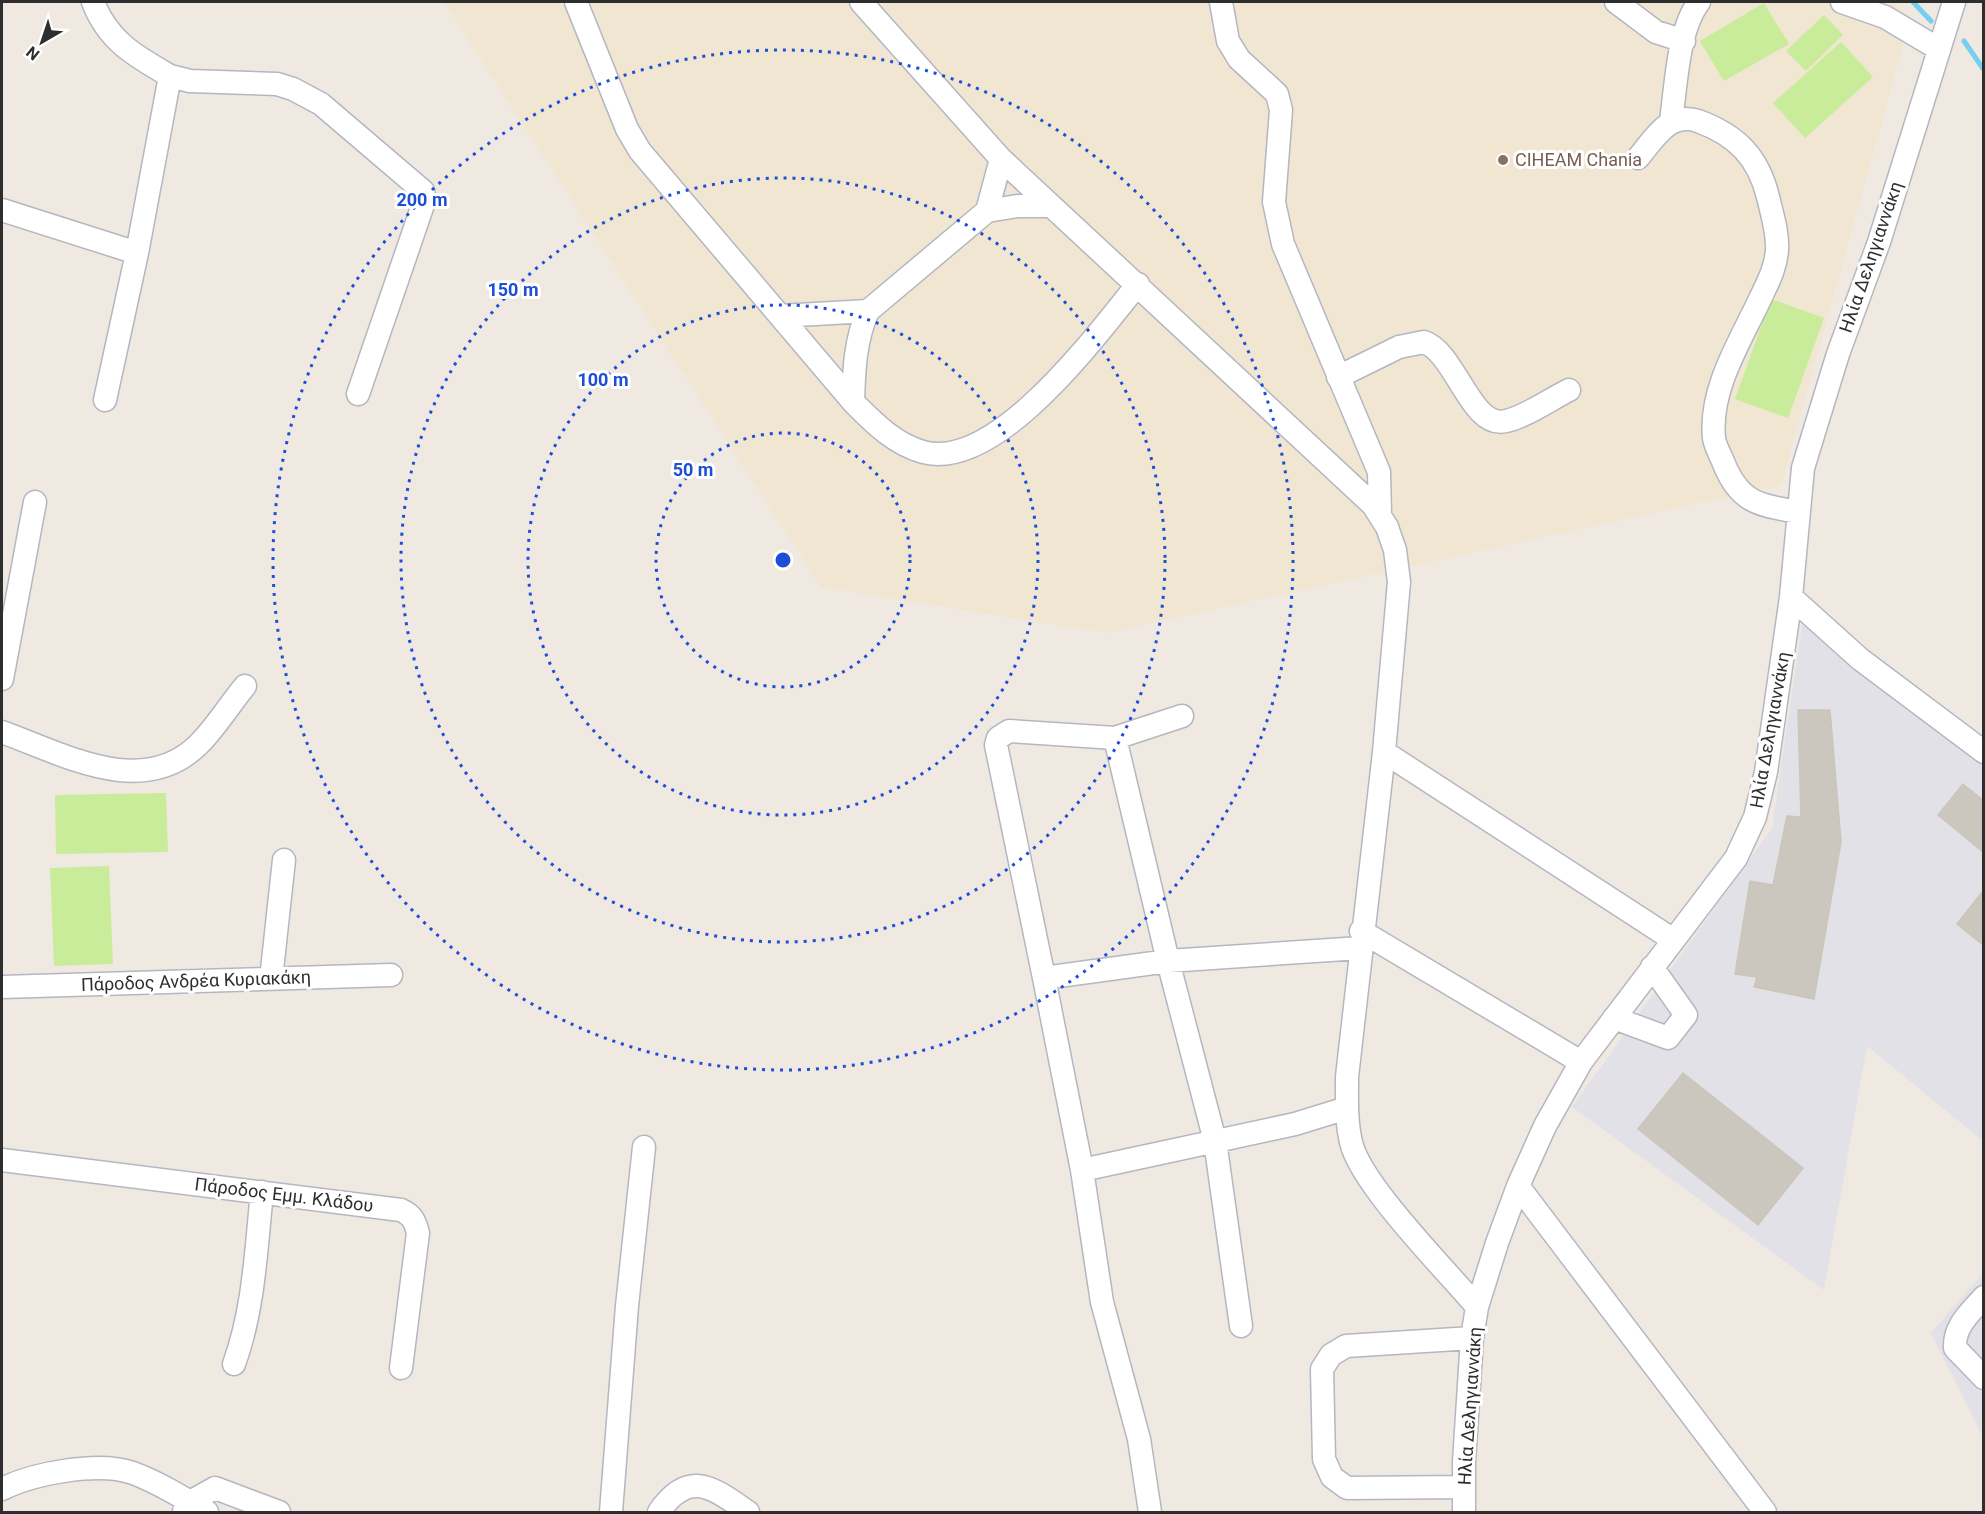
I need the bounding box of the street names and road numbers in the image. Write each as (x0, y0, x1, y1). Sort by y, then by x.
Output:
street label: Ηλία Δεληγιαννάκη (1835, 178, 1906, 335)
street label: Ηλία Δεληγιαννάκη (1745, 650, 1794, 810)
street label: Πάροδος Ανδρέα Κυριακάκη (81, 966, 311, 995)
street label: Πάροδος Εμμ. Κλάδου (194, 1173, 375, 1216)
street label: Ηλία Δεληγιαννάκη (1453, 1326, 1486, 1486)

